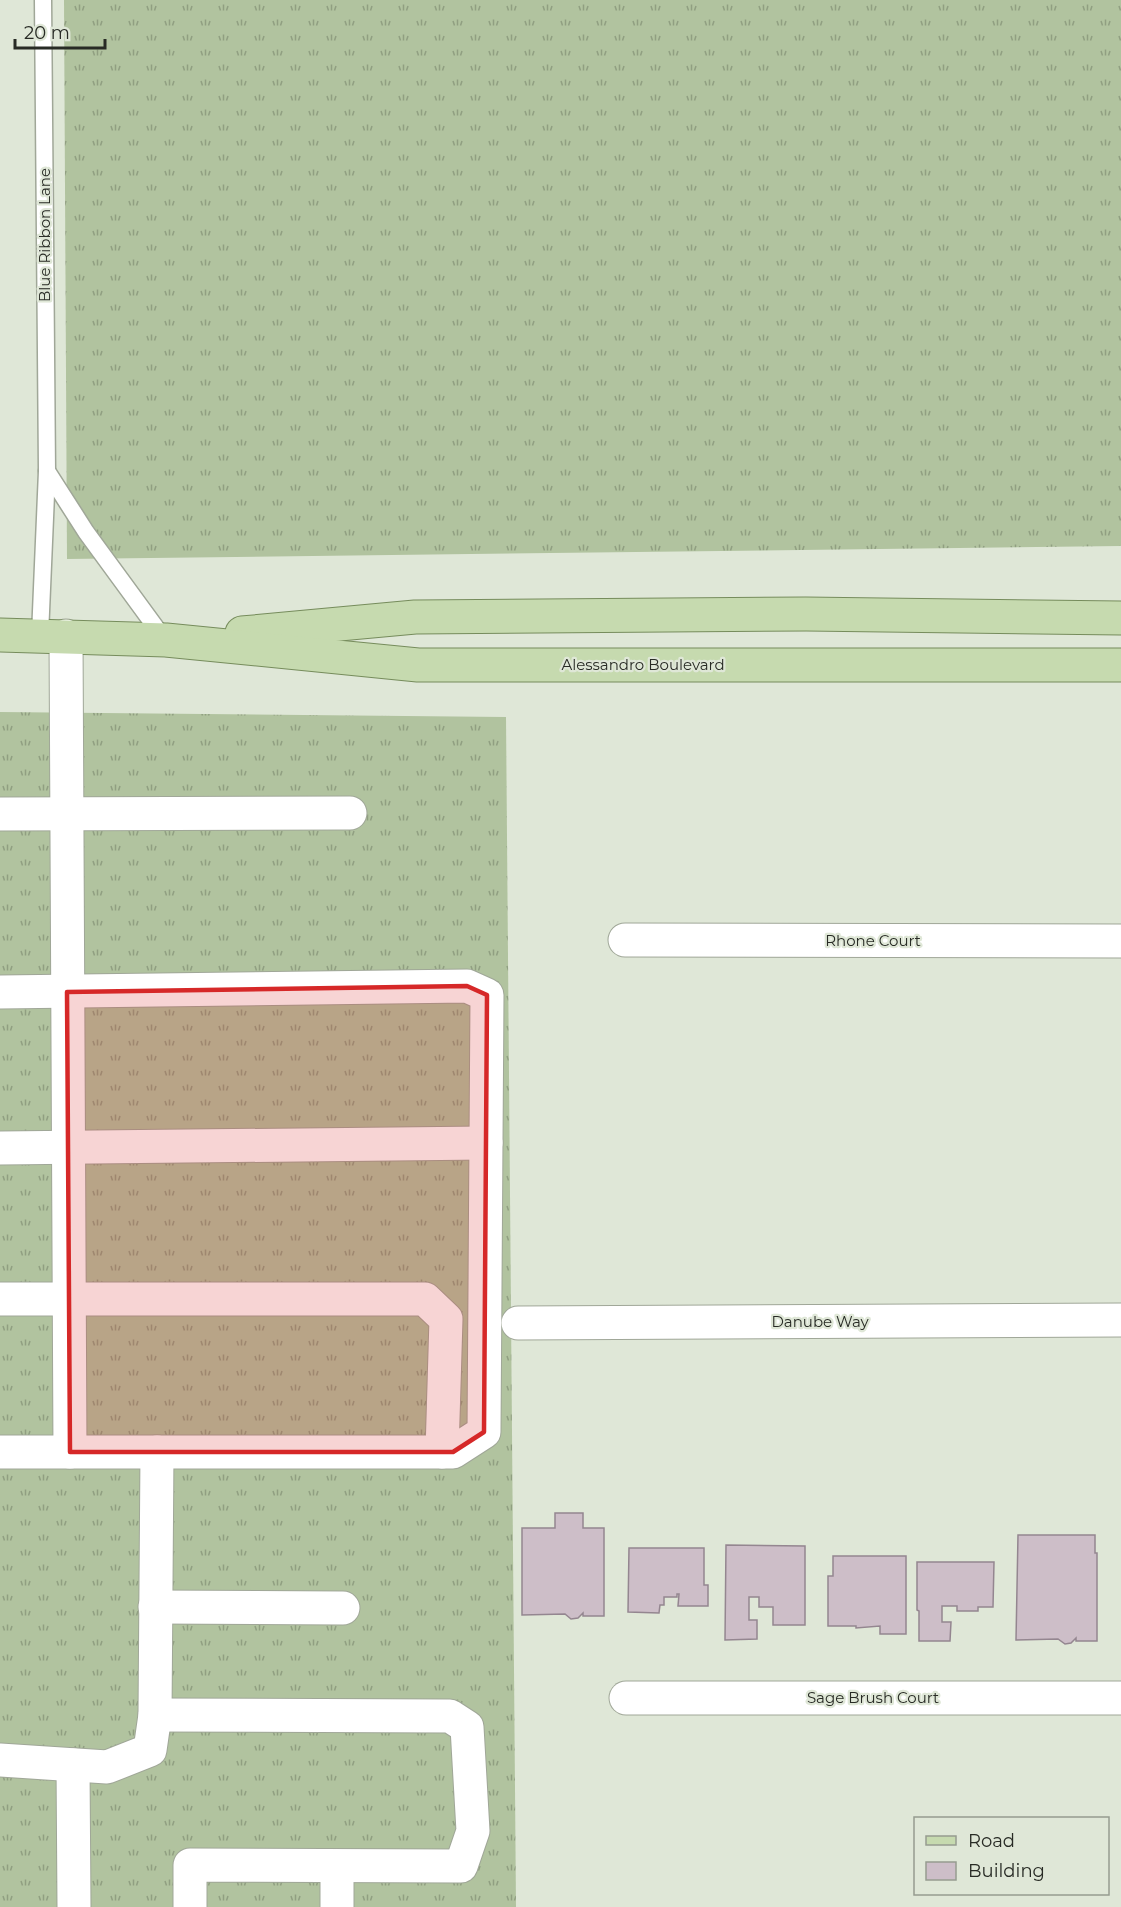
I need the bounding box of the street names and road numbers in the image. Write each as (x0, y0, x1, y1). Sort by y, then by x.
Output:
street label: Blue Ribbon Lane (35, 168, 54, 302)
street label: Alessandro Boulevard (561, 655, 725, 674)
street label: Rhone Court (825, 931, 921, 950)
street label: Danube Way (771, 1312, 869, 1331)
street label: Sage Brush Court (807, 1688, 939, 1707)

